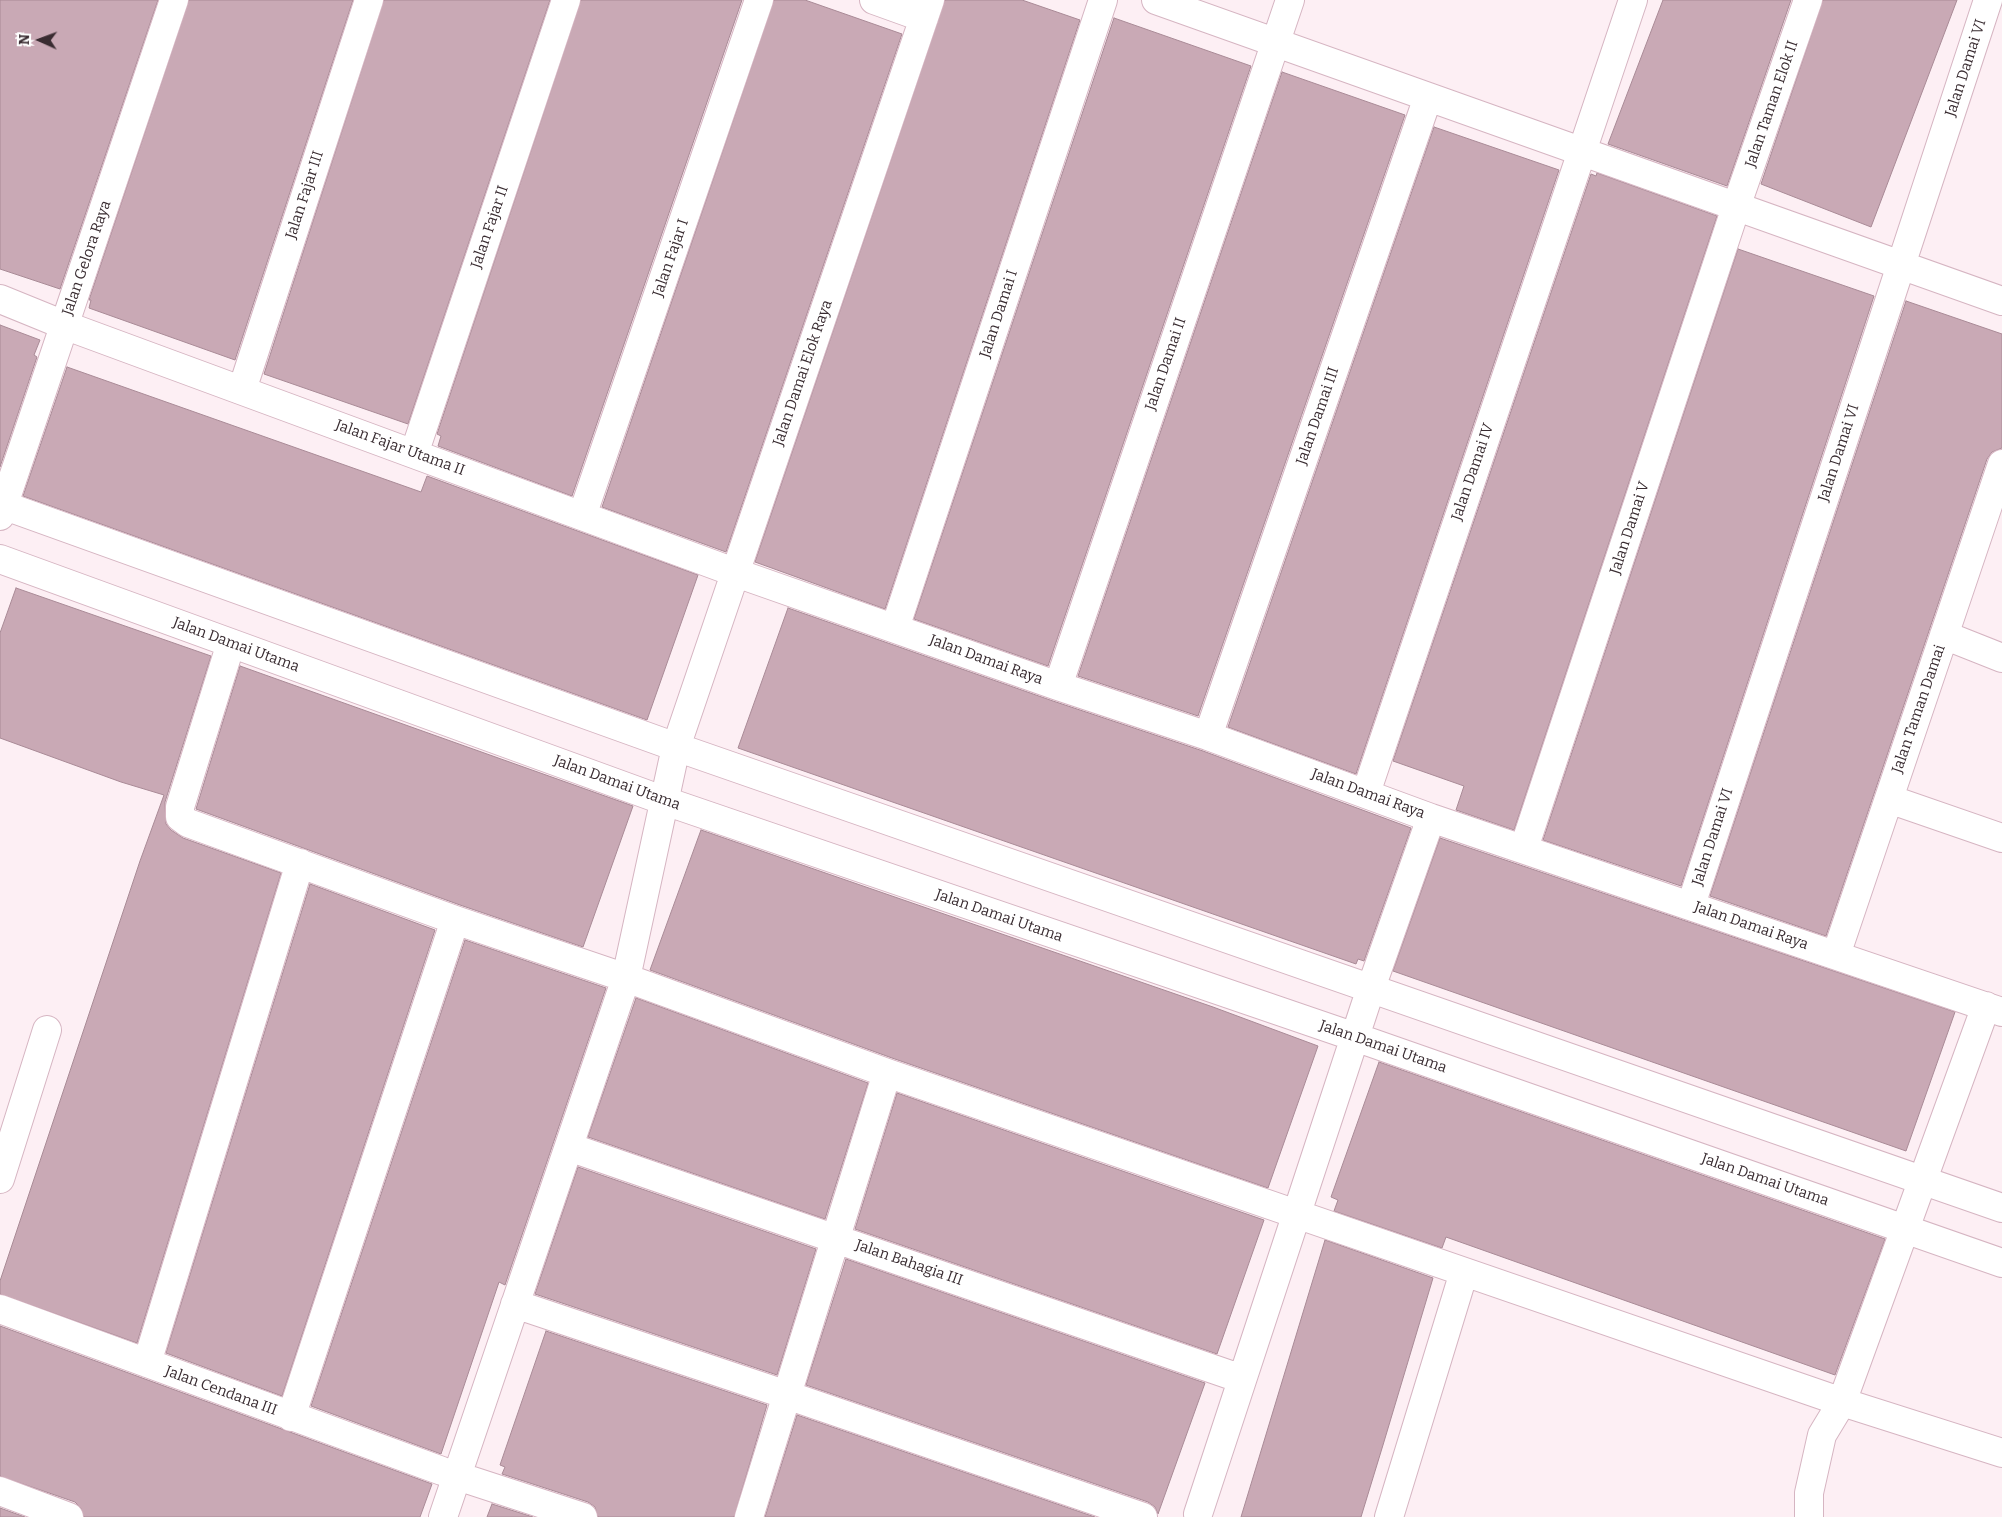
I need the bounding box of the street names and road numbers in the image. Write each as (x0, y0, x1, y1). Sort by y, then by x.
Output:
street label: Jalan Damai VI (1942, 17, 1990, 119)
street label: Jalan Taman Elok II (1742, 38, 1802, 170)
street label: Jalan Fajar III (282, 149, 328, 241)
street label: Jalan Fajar II (467, 183, 513, 271)
street label: Jalan Gelora Raya (59, 198, 115, 318)
street label: Jalan Fajar I (649, 217, 693, 299)
street label: Jalan Damai I (976, 268, 1022, 360)
street label: Jalan Damai Elok Raya (770, 298, 836, 448)
street label: Jalan Damai II (1142, 315, 1190, 413)
street label: Jalan Damai III (1293, 365, 1343, 467)
street label: Jalan Damai VI (1815, 402, 1863, 504)
street label: Jalan Fajar Utama II (333, 416, 467, 480)
street label: Jalan Damai IV (1448, 421, 1498, 523)
street label: Jalan Damai V (1607, 479, 1653, 577)
street label: Jalan Damai Utama (170, 614, 302, 676)
street label: Jalan Damai Raya (927, 631, 1045, 689)
street label: Jalan Taman Damai (1889, 643, 1949, 775)
street label: Jalan Damai Utama (551, 752, 683, 814)
street label: Jalan Damai Raya (1309, 765, 1427, 823)
street label: Jalan Damai VI (1689, 786, 1737, 888)
street label: Jalan Damai Utama (933, 886, 1065, 946)
street label: Jalan Damai Raya (1692, 898, 1810, 954)
street label: Jalan Damai Utama (1317, 1017, 1449, 1077)
street label: Jalan Damai Utama (1699, 1150, 1831, 1210)
street label: Jalan Bahagia III (853, 1236, 965, 1290)
street label: Jalan Cendana III (162, 1362, 280, 1420)

